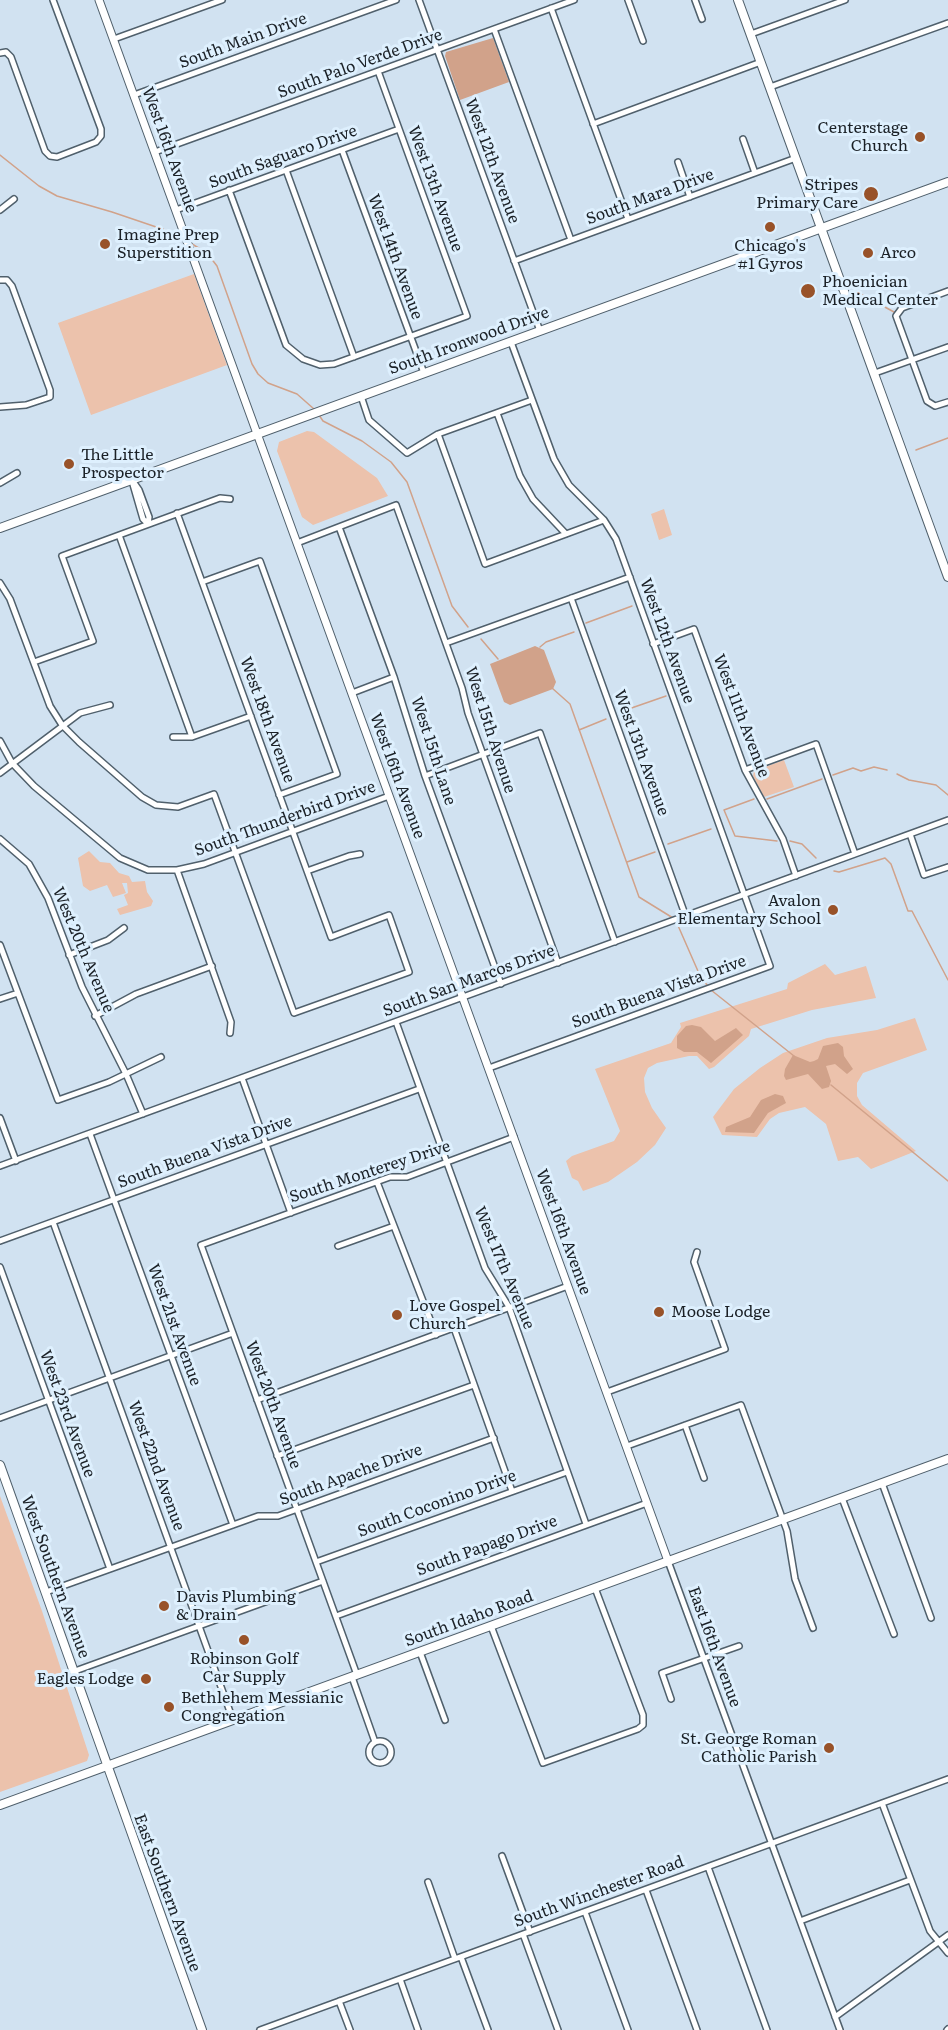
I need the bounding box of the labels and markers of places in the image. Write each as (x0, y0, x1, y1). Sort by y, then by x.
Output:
place label: Centerstage Church (818, 118, 908, 156)
marker: Centerstage Church (913, 130, 927, 144)
place label: Stripes Primary Care (756, 175, 858, 213)
marker: Stripes Primary Care (862, 185, 880, 203)
marker: Chicago's #1 Gyros (763, 220, 777, 234)
place label: Imagine Prep Superstition (117, 225, 219, 263)
place label: Chicago's #1 Gyros (734, 236, 806, 274)
marker: Imagine Prep Superstition (98, 237, 112, 251)
place label: Arco (880, 243, 916, 263)
marker: Arco (861, 246, 875, 260)
place label: Phoenician Medical Center (822, 272, 938, 310)
marker: Phoenician Medical Center (799, 282, 817, 300)
place label: The Little Prospector (81, 445, 164, 483)
marker: The Little Prospector (62, 457, 76, 471)
place label: Avalon Elementary School (677, 891, 821, 929)
marker: Avalon Elementary School (826, 903, 840, 917)
place label: Love Gospel Church (409, 1296, 501, 1334)
place label: Moose Lodge (671, 1302, 770, 1322)
marker: Moose Lodge (652, 1305, 666, 1319)
marker: Love Gospel Church (390, 1308, 404, 1322)
place label: Davis Plumbing & Drain (176, 1587, 296, 1625)
marker: Davis Plumbing & Drain (157, 1599, 171, 1613)
marker: Robinson Golf Car Supply (237, 1633, 251, 1647)
place label: Robinson Golf Car Supply (190, 1649, 298, 1687)
place label: Eagles Lodge (36, 1669, 134, 1689)
marker: Eagles Lodge (139, 1672, 153, 1686)
place label: Bethlehem Messianic Congregation (181, 1688, 343, 1726)
marker: Bethlehem Messianic Congregation (162, 1700, 176, 1714)
place label: St. George Roman Catholic Parish (680, 1729, 817, 1767)
marker: St. George Roman Catholic Parish (822, 1741, 836, 1755)

